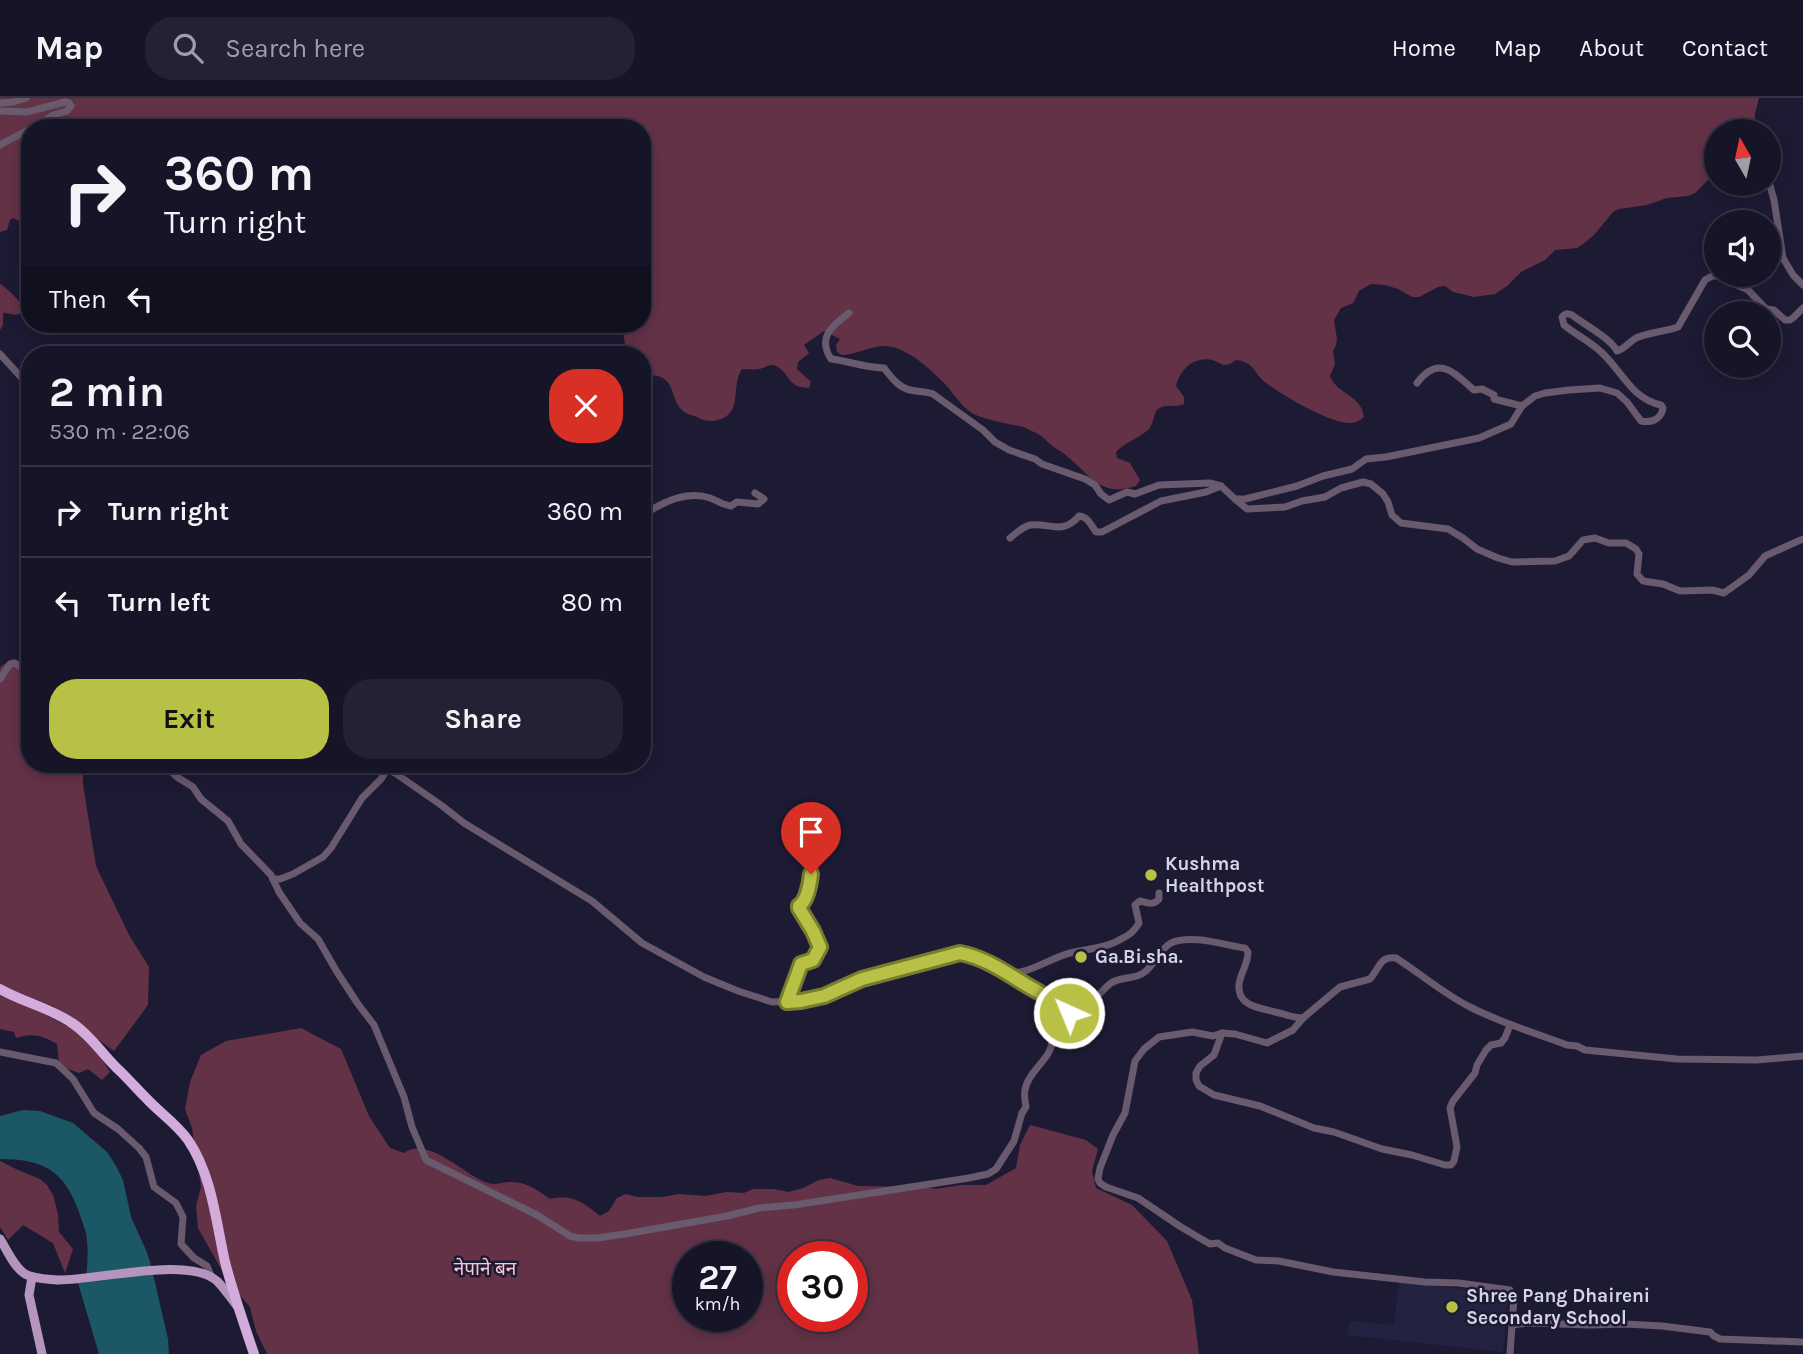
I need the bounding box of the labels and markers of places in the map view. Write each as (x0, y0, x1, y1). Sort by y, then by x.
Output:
pin (781, 802, 841, 874)
place label: Kushma Healthpost (1165, 853, 1265, 897)
marker: Kushma Healthpost (1143, 867, 1159, 883)
place label: Ga.Bi.sha. (1095, 946, 1183, 968)
marker: Ga.Bi.sha. (1073, 949, 1089, 965)
place label: Shree Pang Dhaireni Secondary School (1466, 1285, 1650, 1329)
marker: Shree Pang Dhaireni Secondary School (1444, 1299, 1460, 1315)

